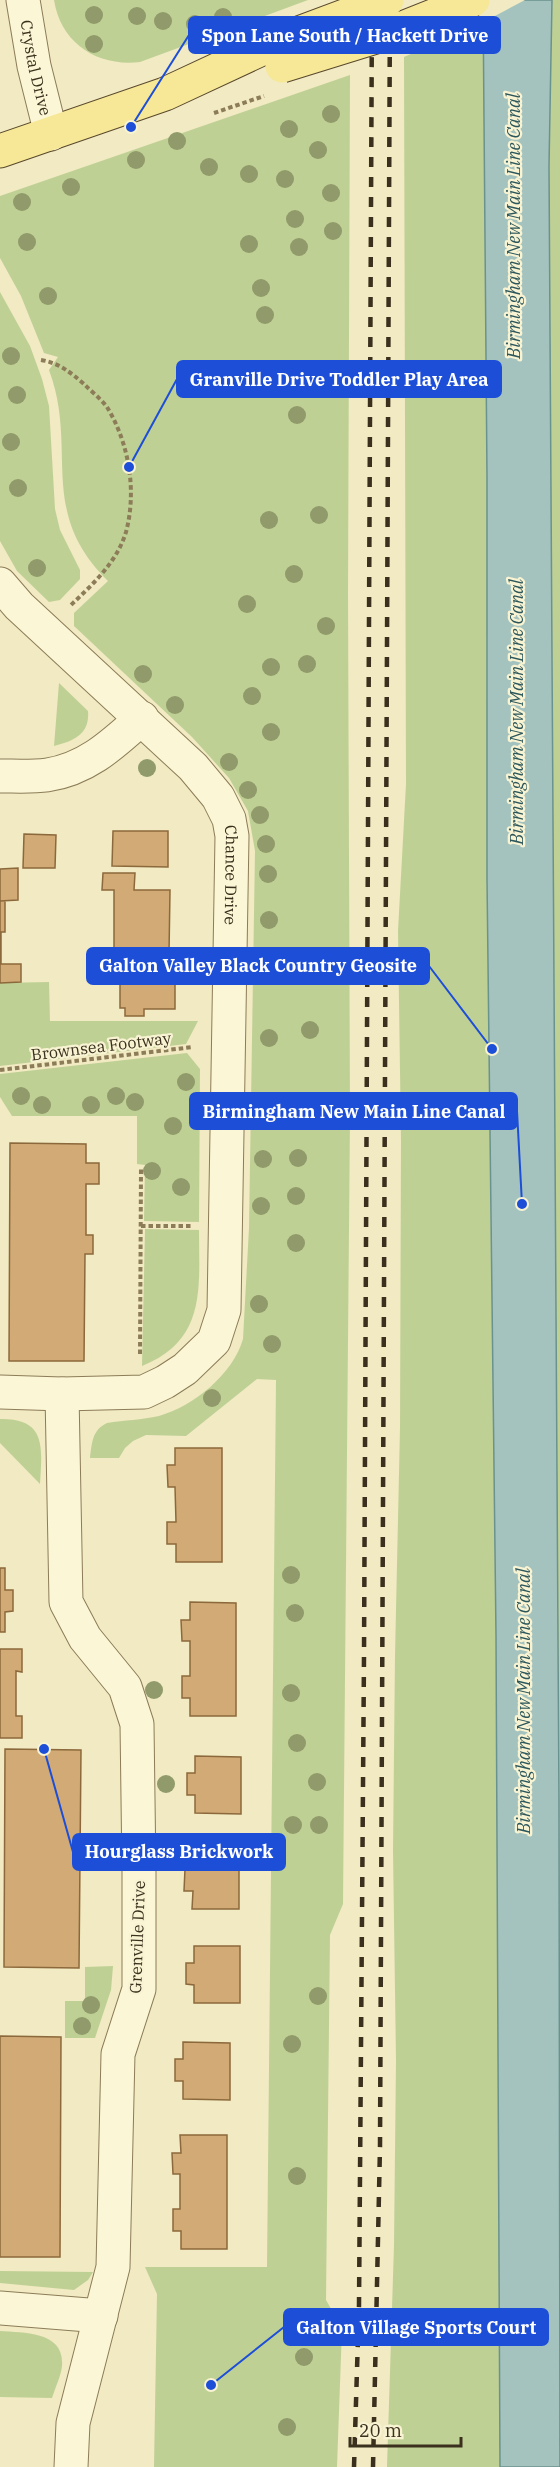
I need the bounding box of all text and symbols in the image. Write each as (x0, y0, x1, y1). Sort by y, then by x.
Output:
callout: Spon Lane South / Hackett Drive (189, 17, 500, 53)
street label: Crystal Drive (16, 18, 56, 118)
text: Spon Lane South / Hackett Drive (202, 24, 488, 47)
water label: Birmingham New Main Line Canal (502, 92, 525, 360)
callout: Granville Drive Toddler Play Area (177, 361, 501, 397)
text: Granville Drive Toddler Play Area (189, 368, 489, 391)
water label: Birmingham New Main Line Canal (505, 578, 528, 846)
street label: Chance Drive (220, 823, 242, 925)
callout: Galton Valley Black Country Geosite (87, 948, 429, 984)
text: Galton Valley Black Country Geosite (99, 954, 417, 977)
street label: Brownsea Footway (30, 1027, 173, 1065)
callout: Birmingham New Main Line Canal (190, 1093, 517, 1129)
text: Birmingham New Main Line Canal (203, 1100, 506, 1123)
water label: Birmingham New Main Line Canal (512, 1567, 535, 1835)
callout: Hourglass Brickwork (73, 1834, 285, 1870)
text: Hourglass Brickwork (85, 1840, 274, 1863)
street label: Grenville Drive (125, 1880, 149, 1994)
callout: Galton Village Sports Court (284, 2309, 548, 2345)
text: Galton Village Sports Court (296, 2316, 536, 2339)
scale bar (350, 2410, 461, 2448)
text: 20 m (359, 2419, 402, 2442)

